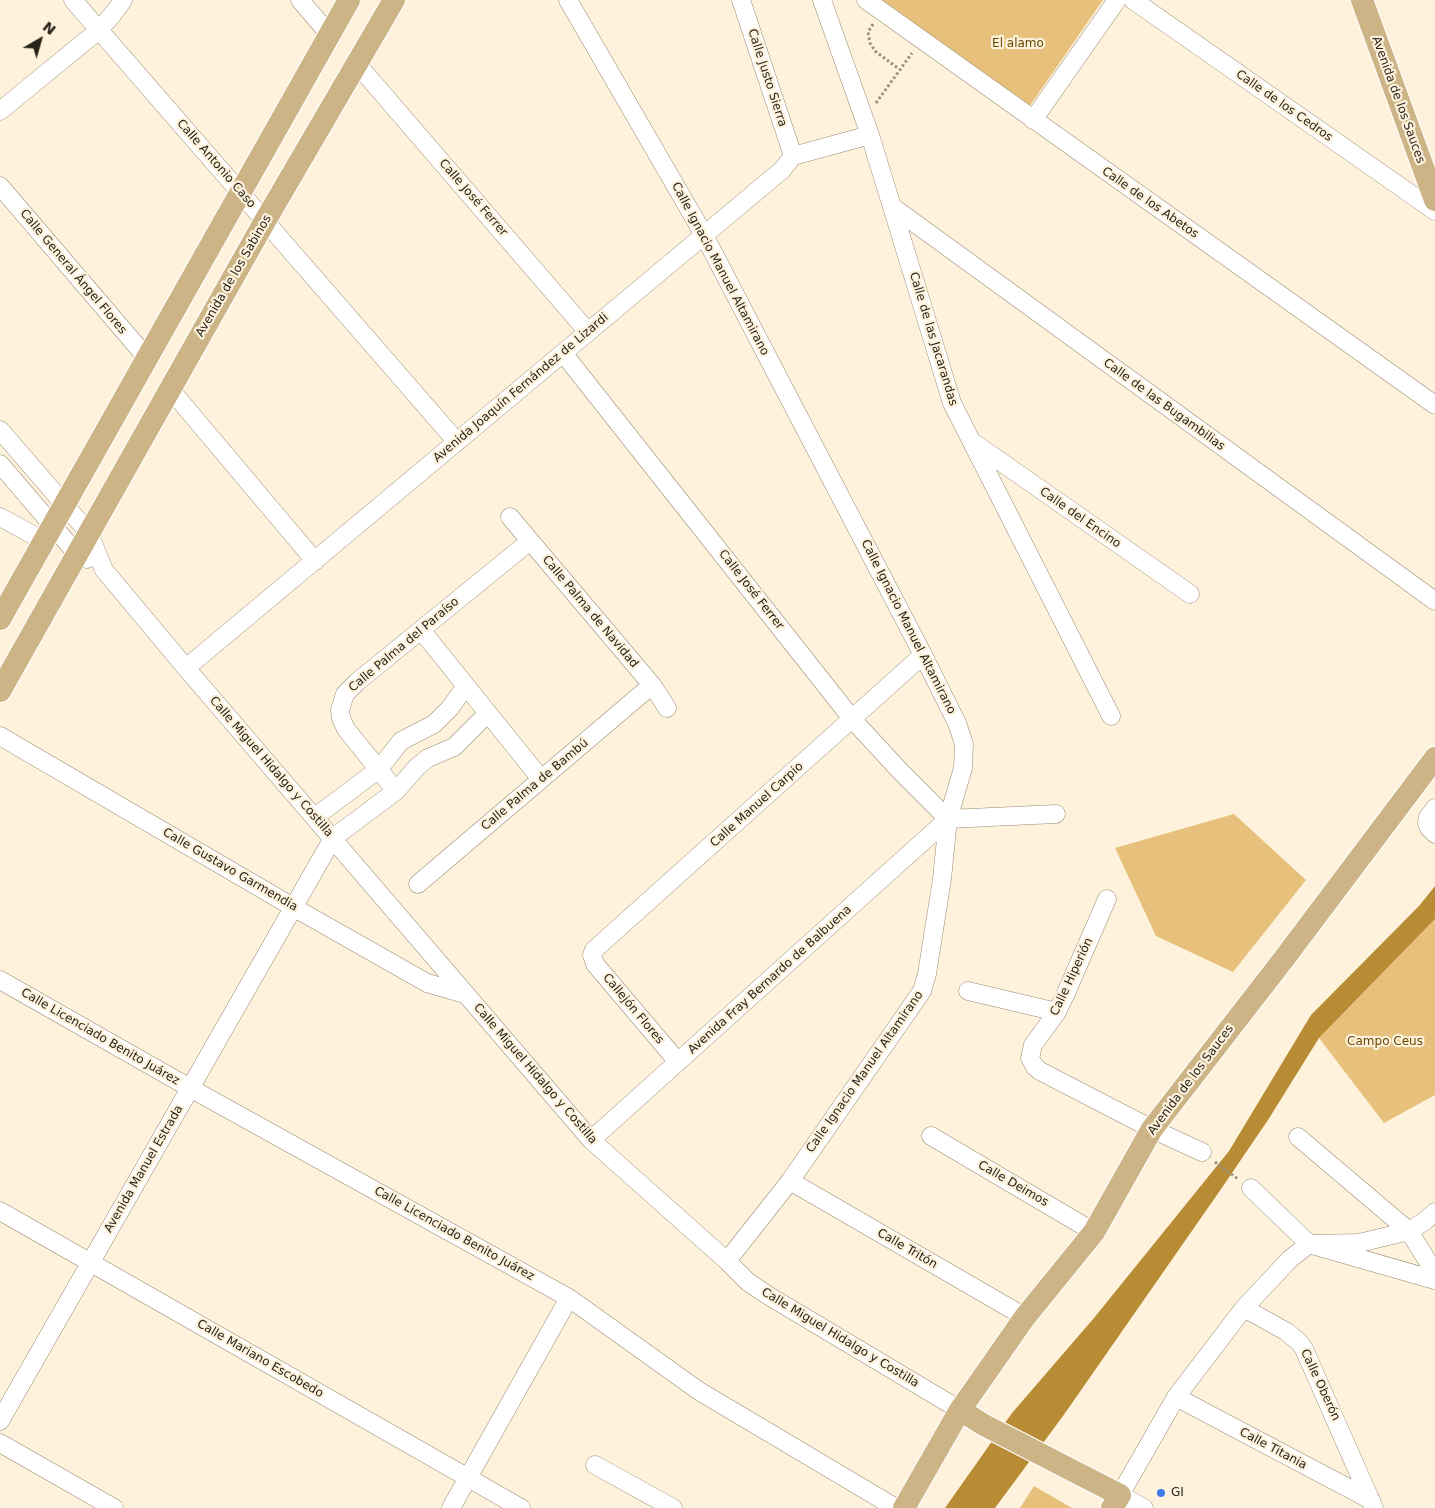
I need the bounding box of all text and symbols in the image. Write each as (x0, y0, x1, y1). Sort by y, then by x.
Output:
north arrow (15, 15, 65, 65)
text: N (40, 18, 59, 38)
street label: Calle Justo Sierra (744, 27, 790, 129)
street label: Avenida de los Sauces (1368, 35, 1428, 165)
park label: El alamo (992, 37, 1044, 51)
street label: Calle de los Cedros (1233, 67, 1335, 145)
street label: Calle Antonio Caso (174, 117, 258, 211)
street label: Calle José Ferrer (436, 157, 510, 239)
street label: Calle de los Abetos (1099, 164, 1201, 242)
street label: Calle Ignacio Manuel Altamirano (668, 180, 772, 358)
street label: Calle General Ángel Flores (17, 207, 129, 337)
street label: Avenida de los Sabinos (193, 212, 275, 340)
street label: Calle de las Jacarandas (906, 270, 960, 408)
street label: Avenida Joaquín Fernández de Lizardi (431, 310, 611, 466)
street label: Calle de las Bugambilias (1100, 356, 1228, 454)
street label: Calle del Encino (1037, 485, 1123, 551)
street label: Calle Ignacio Manuel Altamirano (858, 537, 958, 717)
street label: Calle José Ferrer (715, 547, 787, 633)
street label: Calle Palma de Navidad (539, 553, 641, 671)
street label: Calle Palma del Paraíso (346, 595, 462, 695)
street label: Calle Miguel Hidalgo y Costilla (206, 694, 336, 840)
street label: Calle Palma de Bambú (479, 736, 591, 834)
street label: Calle Manuel Carpio (708, 759, 806, 851)
street label: Calle Gustavo Garmendia (160, 825, 300, 915)
street label: Avenida Fray Bernardo de Balbuena (685, 903, 855, 1057)
street label: Calle Hiperión (1048, 936, 1096, 1018)
street label: Callejón Flores (599, 971, 667, 1047)
street label: Calle Licenciado Benito Juárez (18, 986, 182, 1088)
street label: Calle Ignacio Manuel Altamirano (803, 988, 927, 1156)
street label: Calle Miguel Hidalgo y Costilla (470, 1001, 600, 1147)
street label: Avenida de los Sauces (1145, 1022, 1237, 1138)
park label: Campo Ceus (1347, 1035, 1423, 1049)
street label: Avenida Manuel Estrada (102, 1103, 186, 1235)
street label: Calle Deimos (975, 1158, 1051, 1210)
street label: Calle Licenciado Benito Juárez (372, 1184, 536, 1284)
street label: Calle Tritón (874, 1226, 940, 1272)
street label: Calle Miguel Hidalgo y Costilla (759, 1285, 921, 1391)
street label: Calle Mariano Escobedo (194, 1317, 326, 1401)
street label: Calle Oberón (1297, 1347, 1343, 1423)
street label: Calle Titania (1237, 1425, 1309, 1473)
place label: GI (1171, 1486, 1184, 1500)
marker: GI (1155, 1487, 1167, 1499)

